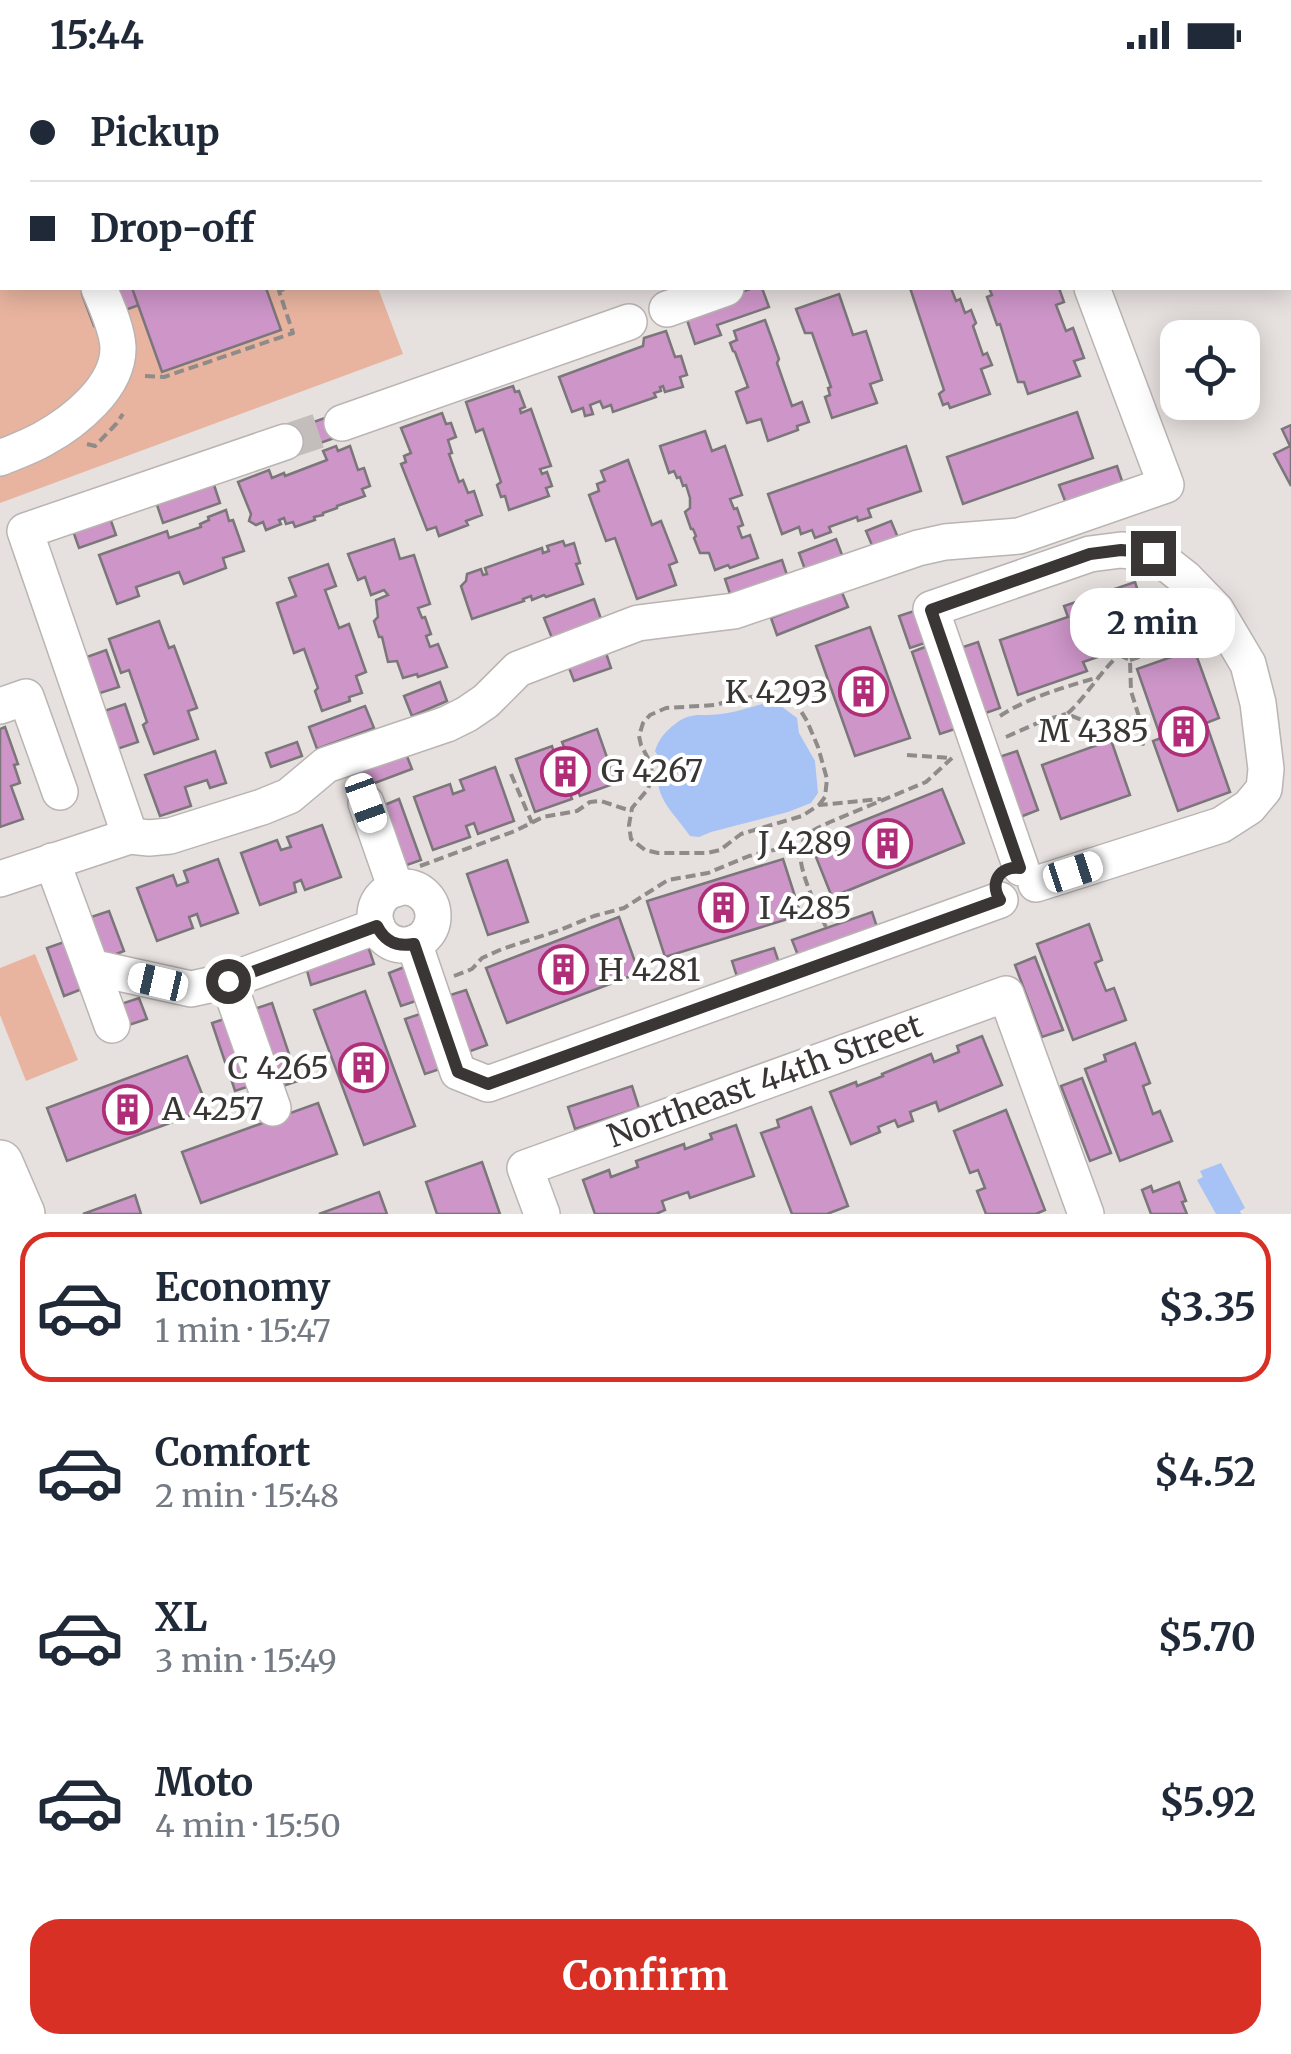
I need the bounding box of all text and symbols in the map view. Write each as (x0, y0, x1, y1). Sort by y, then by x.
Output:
text: 15:44 (50, 12, 144, 59)
text: Pickup (90, 109, 220, 156)
text: Drop-off (90, 205, 255, 252)
map controls (1160, 320, 1260, 420)
button: locate (1160, 320, 1260, 420)
route end (1131, 531, 1176, 576)
callout: 2 min (1070, 588, 1236, 658)
text: 2 min (1107, 603, 1198, 643)
building icon: K 4293 (837, 666, 889, 718)
place label: K 4293 (725, 672, 828, 712)
building icon: M 4385 (1158, 705, 1210, 757)
place label: M 4385 (1038, 711, 1149, 751)
building icon: G 4267 (540, 745, 592, 797)
place label: G 4267 (601, 751, 703, 791)
car (342, 770, 390, 836)
building icon: J 4289 (861, 817, 913, 869)
place label: J 4289 (757, 823, 852, 863)
car (1040, 848, 1106, 896)
building icon: I 4285 (698, 882, 750, 934)
place label: I 4285 (759, 888, 852, 928)
building icon: H 4281 (537, 944, 589, 996)
place label: H 4281 (598, 950, 701, 990)
route start (206, 959, 251, 1004)
car (125, 961, 191, 1003)
street label: Northeast 44th Street (602, 1005, 928, 1157)
building icon: C 4265 (338, 1042, 390, 1094)
place label: C 4265 (227, 1048, 329, 1088)
building icon: A 4257 (101, 1083, 153, 1135)
place label: A 4257 (161, 1089, 264, 1129)
icon: car (35, 1262, 125, 1352)
text: Economy (155, 1264, 330, 1311)
text: $3.35 (1158, 1284, 1256, 1331)
text: 1 min · 15:47 (155, 1311, 331, 1351)
icon: car (35, 1427, 125, 1517)
text: Comfort (155, 1429, 311, 1476)
text: $4.52 (1154, 1449, 1256, 1496)
text: 2 min · 15:48 (155, 1476, 339, 1516)
icon: car (35, 1592, 125, 1682)
text: XL (155, 1594, 207, 1641)
text: $5.70 (1158, 1614, 1256, 1661)
text: 3 min · 15:49 (155, 1641, 337, 1681)
icon: car (35, 1757, 125, 1847)
text: Moto (155, 1759, 253, 1806)
text: $5.92 (1159, 1779, 1256, 1826)
text: 4 min · 15:50 (155, 1806, 341, 1846)
button: Confirm (30, 1919, 1261, 2034)

